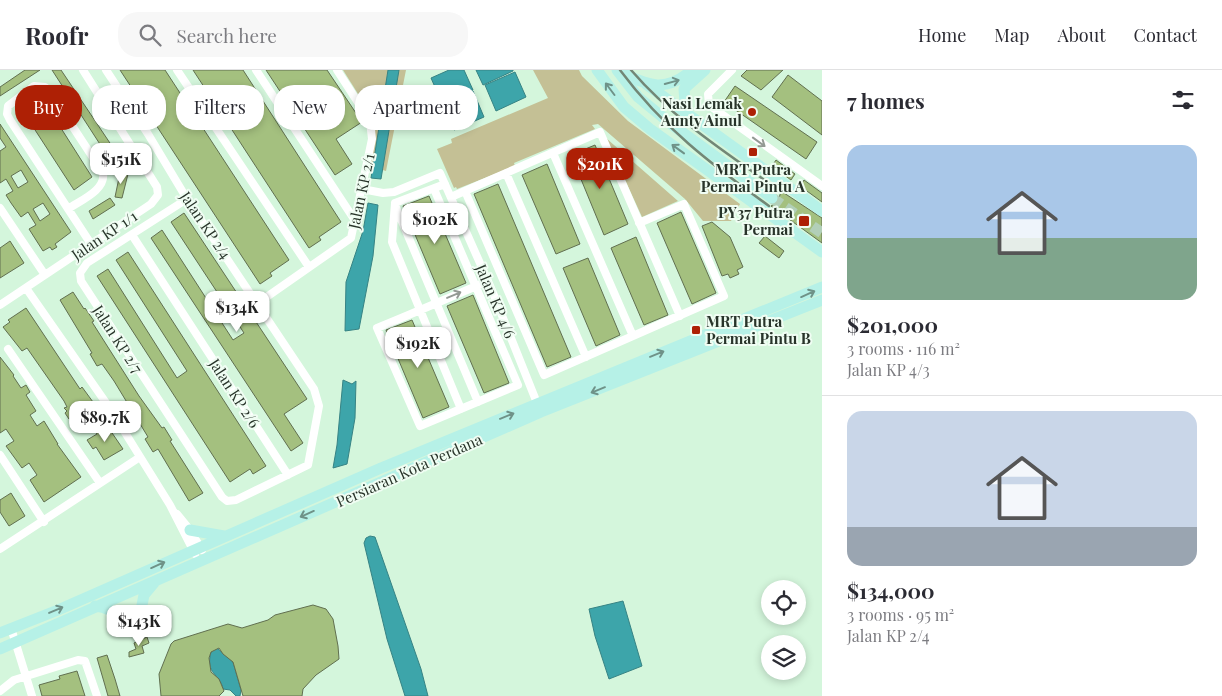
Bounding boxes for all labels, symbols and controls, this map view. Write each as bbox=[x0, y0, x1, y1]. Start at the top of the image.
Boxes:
search box bbox=[118, 12, 468, 57]
text: Roofr bbox=[25, 19, 88, 51]
icon: search bbox=[136, 21, 164, 49]
text: Search here bbox=[176, 22, 277, 48]
text: Home bbox=[918, 23, 966, 47]
text: Map bbox=[994, 23, 1029, 47]
text: About bbox=[1057, 23, 1106, 47]
text: Contact bbox=[1134, 23, 1197, 47]
one-way arrow bbox=[664, 77, 680, 86]
one-way arrow bbox=[605, 83, 616, 96]
chip: Buy bbox=[15, 85, 82, 130]
chip: Rent bbox=[92, 85, 166, 130]
chip: Filters bbox=[176, 85, 264, 130]
chip: New bbox=[274, 85, 345, 130]
chip: Apartment bbox=[355, 85, 478, 130]
text: 7 homes bbox=[847, 86, 925, 114]
icon: filters bbox=[1169, 86, 1197, 114]
place label: Nasi Lemak Aunty Ainul bbox=[660, 93, 742, 130]
marker: Nasi Lemak Aunty Ainul bbox=[746, 106, 758, 118]
one-way arrow bbox=[752, 137, 766, 147]
pin: $151K bbox=[86, 142, 156, 185]
one-way arrow bbox=[671, 144, 685, 154]
marker: MRT Putra Permai Pintu A bbox=[747, 146, 759, 158]
text: $151K bbox=[101, 148, 141, 169]
pin: $201K bbox=[565, 148, 635, 190]
street label: Jalan KP 2/1 bbox=[343, 151, 379, 232]
text: $201K bbox=[577, 153, 623, 174]
place label: MRT Putra Permai Pintu A bbox=[701, 159, 806, 196]
icon: home bbox=[977, 178, 1067, 268]
street label: Jalan KP 2/4 bbox=[175, 186, 236, 263]
pin: $102K bbox=[400, 202, 470, 245]
place label: PY37 Putra Permai bbox=[718, 202, 793, 239]
street label: Jalan KP 1/1 bbox=[66, 205, 141, 265]
text: $102K bbox=[412, 208, 458, 229]
marker: PY37 Putra Permai bbox=[797, 214, 811, 228]
street label: Jalan KP 4/6 bbox=[471, 260, 521, 341]
one-way arrow bbox=[800, 289, 815, 299]
pin: $134K bbox=[202, 290, 272, 333]
one-way arrow bbox=[446, 290, 461, 300]
text: $134K bbox=[216, 296, 258, 317]
street label: Jalan KP 2/7 bbox=[88, 300, 147, 377]
text: $201,000 bbox=[847, 310, 938, 338]
place label: MRT Putra Permai Pintu B bbox=[706, 311, 811, 348]
marker: MRT Putra Permai Pintu B bbox=[690, 324, 702, 336]
pin: $192K bbox=[383, 326, 453, 369]
text: $192K bbox=[396, 332, 440, 353]
text: 3 rooms · 116 m² bbox=[847, 338, 960, 359]
one-way arrow bbox=[649, 349, 664, 359]
street label: Jalan KP 2/6 bbox=[205, 354, 265, 432]
text: Jalan KP 4/3 bbox=[847, 359, 930, 380]
one-way arrow bbox=[591, 385, 606, 395]
pin: $89.7K bbox=[64, 400, 146, 443]
text: $89.7K bbox=[80, 406, 130, 427]
one-way arrow bbox=[499, 410, 514, 419]
street label: Persiaran Kota Perdana bbox=[333, 429, 486, 511]
icon: home bbox=[977, 443, 1067, 533]
one-way arrow bbox=[300, 509, 315, 519]
one-way arrow bbox=[150, 560, 165, 570]
text: $134,000 bbox=[847, 576, 935, 604]
map controls bbox=[761, 580, 806, 680]
button: locate bbox=[761, 580, 806, 625]
pin: $143K bbox=[104, 604, 174, 647]
text: 3 rooms · 95 m² bbox=[847, 604, 954, 625]
one-way arrow bbox=[48, 605, 63, 615]
text: $143K bbox=[118, 610, 160, 631]
text: Jalan KP 2/4 bbox=[847, 625, 930, 646]
button: layers bbox=[761, 635, 806, 680]

